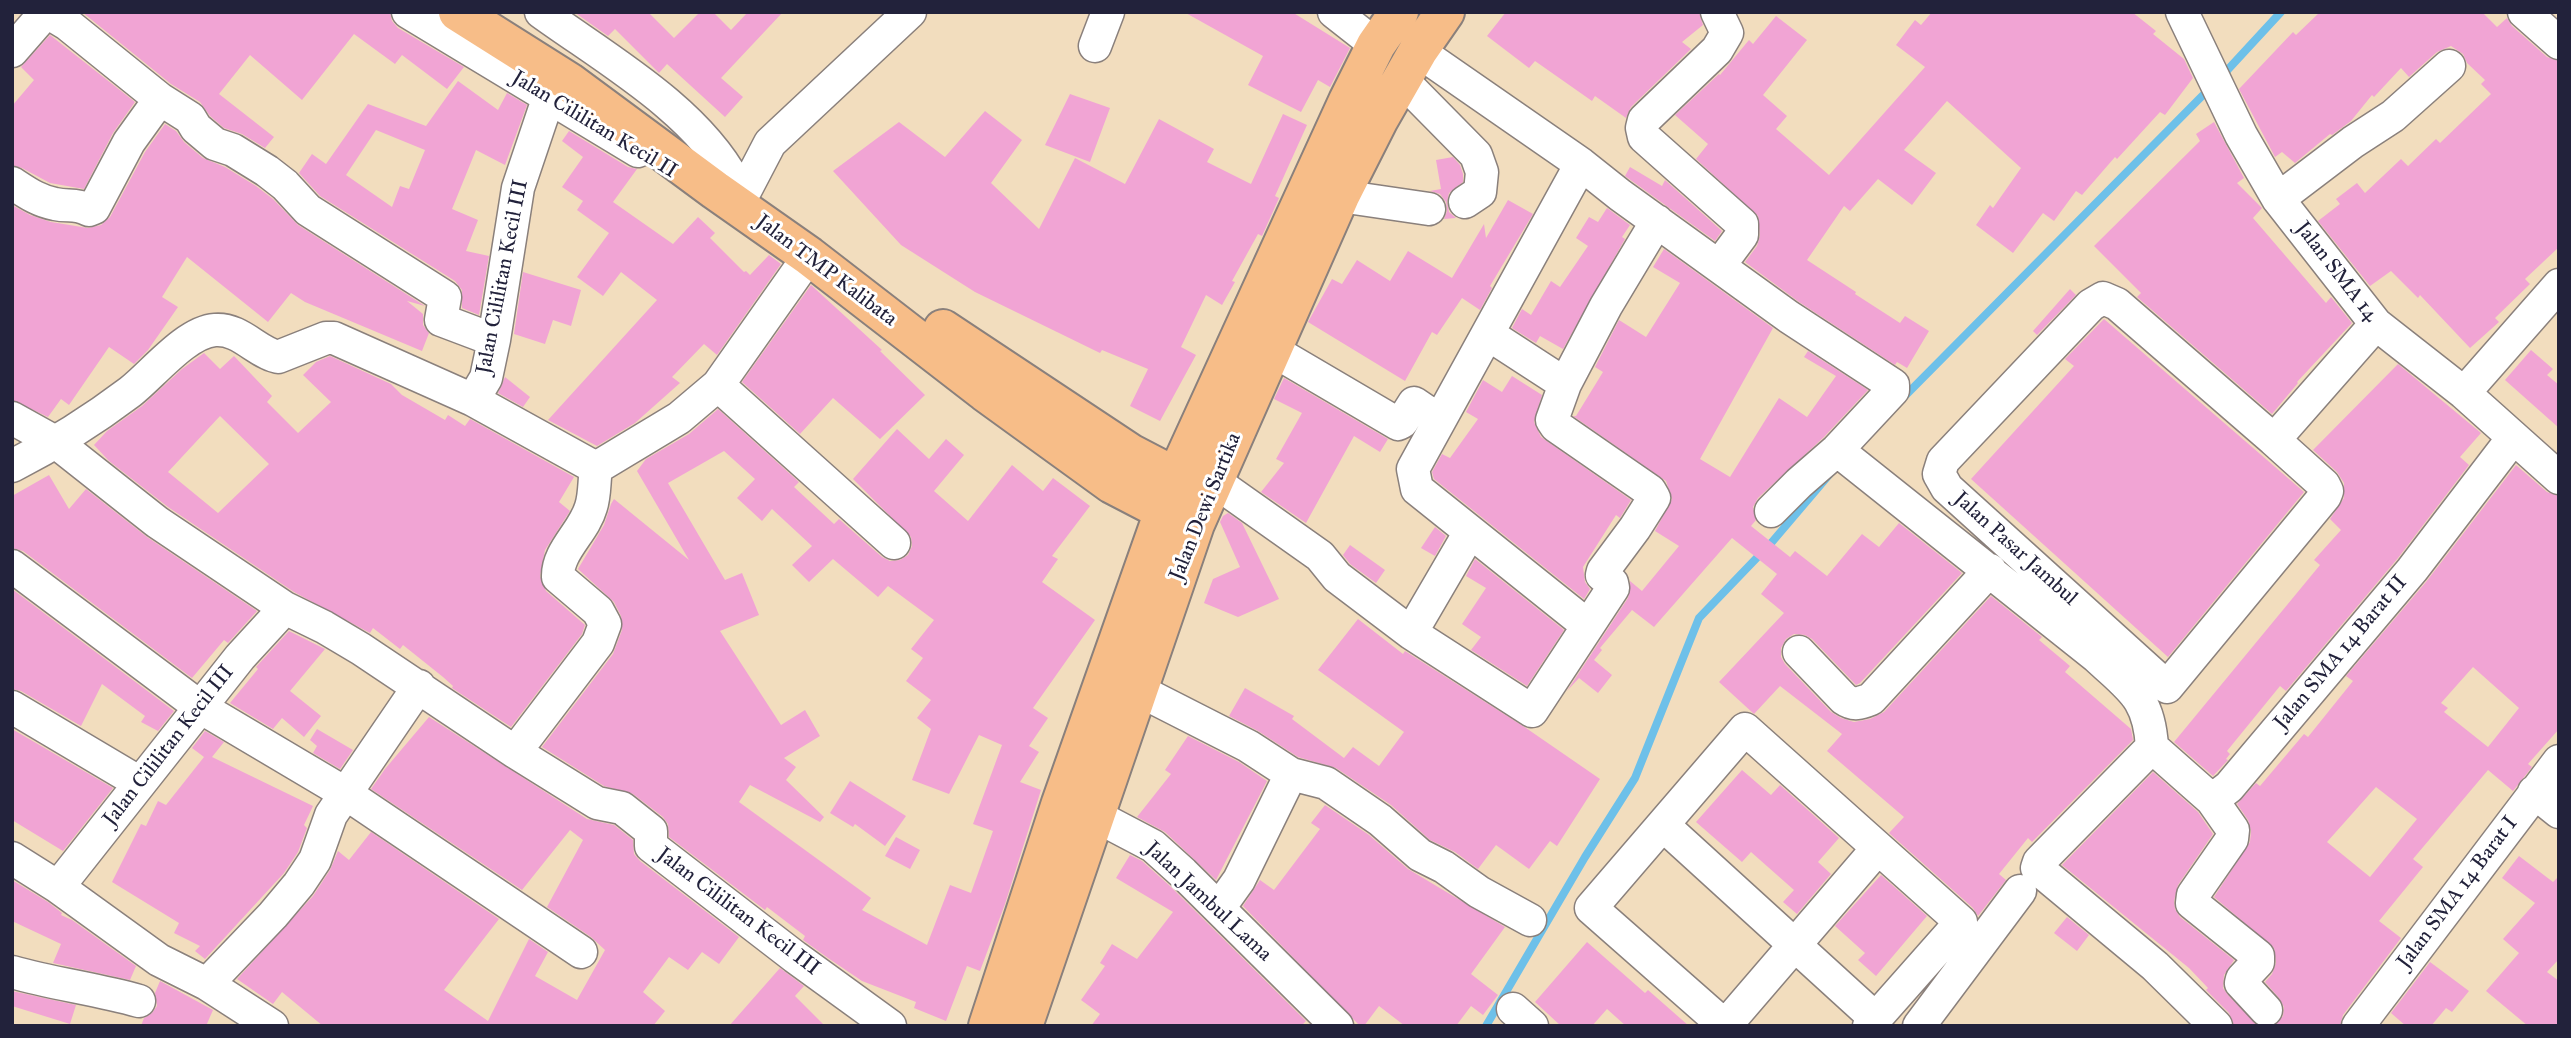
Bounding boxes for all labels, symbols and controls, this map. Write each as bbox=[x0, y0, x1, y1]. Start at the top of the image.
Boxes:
street label: Jalan Cililitan Kecil II bbox=[507, 66, 681, 184]
street label: Jalan Cililitan Kecil III bbox=[472, 178, 534, 376]
street label: Jalan TMP Kalibata bbox=[750, 210, 902, 332]
street label: Jalan SMA 14 bbox=[2289, 217, 2383, 327]
street label: Jalan Dewi Sartika bbox=[1165, 429, 1247, 585]
street label: Jalan Pasar Jambul bbox=[1948, 487, 2082, 611]
street label: Jalan SMA 14 Barat II bbox=[2269, 571, 2413, 735]
street label: Jalan Cililitan Kecil III bbox=[98, 660, 240, 832]
street label: Jalan SMA 14 Barat I bbox=[2392, 812, 2524, 974]
street label: Jalan Jambul Lama bbox=[1139, 837, 1277, 967]
street label: Jalan Cililitan Kecil III bbox=[651, 842, 825, 982]

